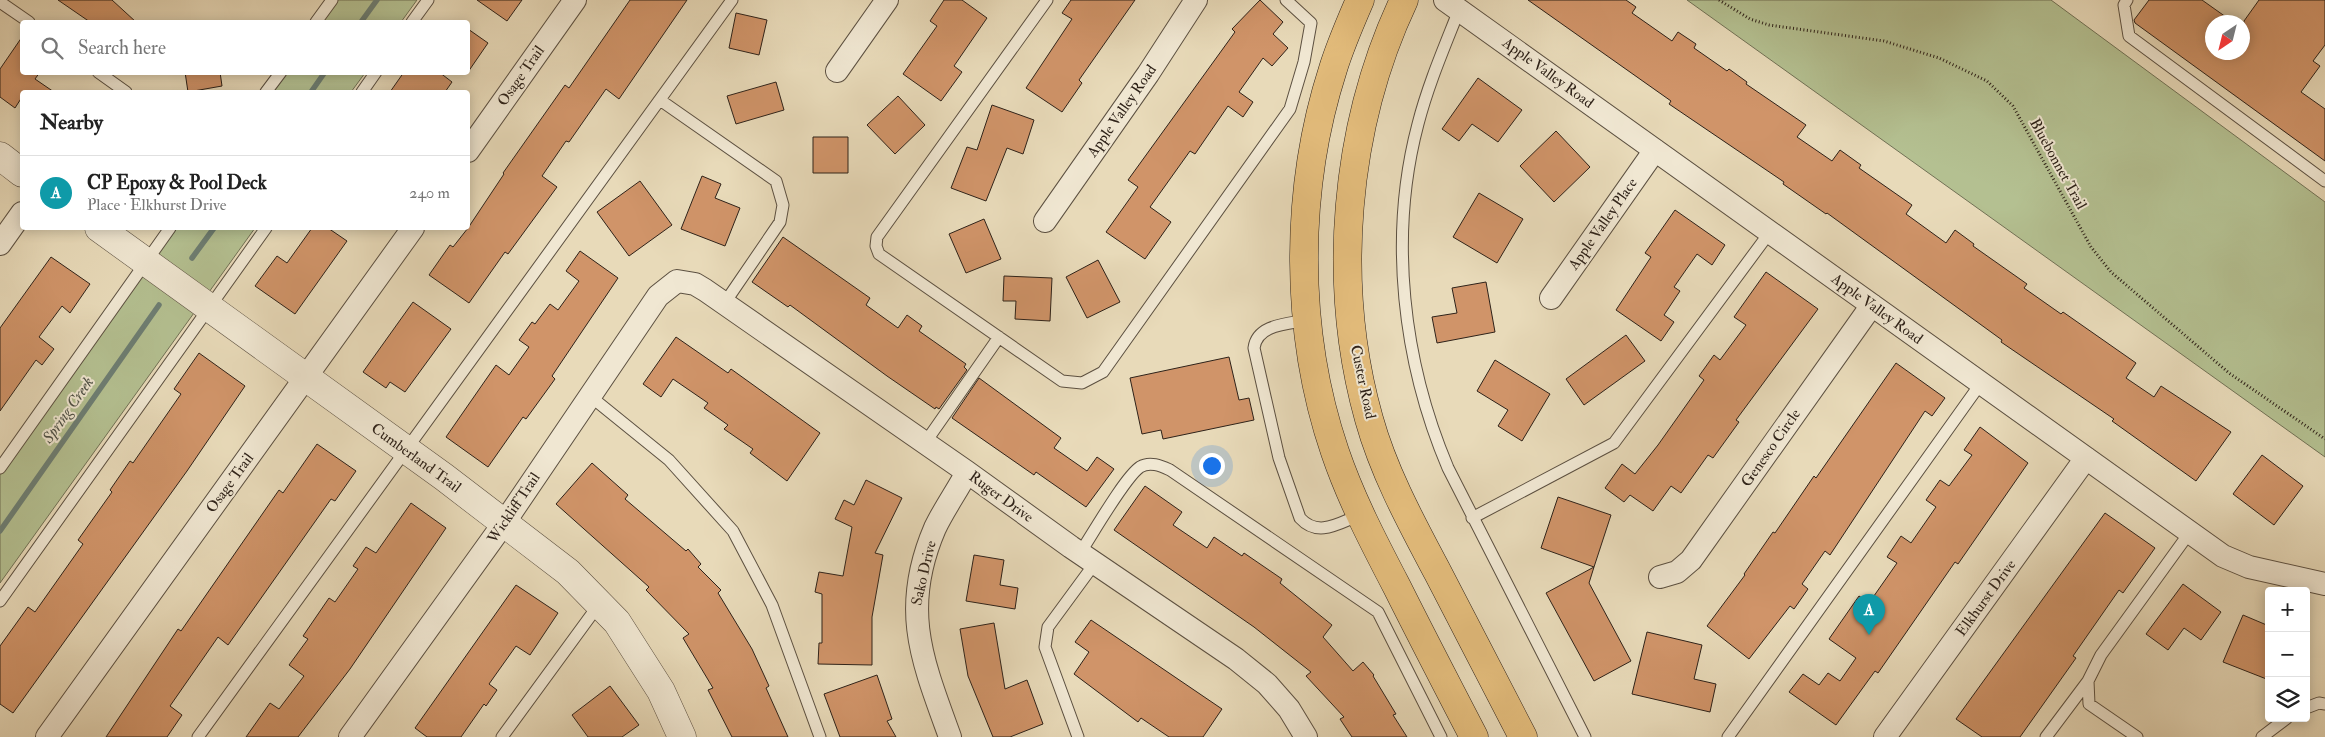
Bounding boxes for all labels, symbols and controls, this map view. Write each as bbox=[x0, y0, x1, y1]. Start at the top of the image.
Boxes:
north arrow bbox=[2205, 15, 2250, 60]
search box bbox=[20, 20, 470, 75]
street label: Apple Valley Road bbox=[1497, 33, 1598, 114]
icon: search bbox=[38, 34, 66, 62]
text: Search here bbox=[78, 36, 166, 60]
street label: Osage Trail bbox=[493, 42, 549, 110]
street label: Apple Valley Road bbox=[1083, 61, 1162, 162]
text: Nearby bbox=[40, 109, 103, 136]
street label: Bluebonnet Trail bbox=[2025, 115, 2091, 213]
text: CP Epoxy & Pool Deck bbox=[87, 171, 267, 195]
street label: Apple Valley Place bbox=[1564, 174, 1643, 275]
text: A bbox=[51, 183, 61, 203]
text: 240 m bbox=[409, 183, 450, 203]
text: Place · Elkhurst Drive bbox=[87, 195, 226, 215]
street label: Apple Valley Road bbox=[1826, 269, 1927, 350]
street label: Custer Road bbox=[1346, 343, 1380, 421]
water label: Spring Creek bbox=[37, 373, 98, 448]
street label: Genesco Circle bbox=[1737, 405, 1805, 491]
street label: Cumberland Trail bbox=[367, 419, 465, 497]
street label: Osage Trail bbox=[202, 449, 258, 517]
your location bbox=[1199, 453, 1225, 479]
street label: Ruger Drive bbox=[965, 467, 1037, 527]
street label: Wickliff Trail bbox=[483, 469, 545, 548]
street label: Sako Drive bbox=[907, 539, 941, 607]
street label: Elkhurst Drive bbox=[1952, 556, 2020, 640]
map controls bbox=[2265, 587, 2310, 722]
button: + bbox=[2265, 587, 2310, 632]
pin: A bbox=[1853, 594, 1885, 635]
button: − bbox=[2265, 632, 2310, 677]
button: layers bbox=[2265, 677, 2310, 722]

